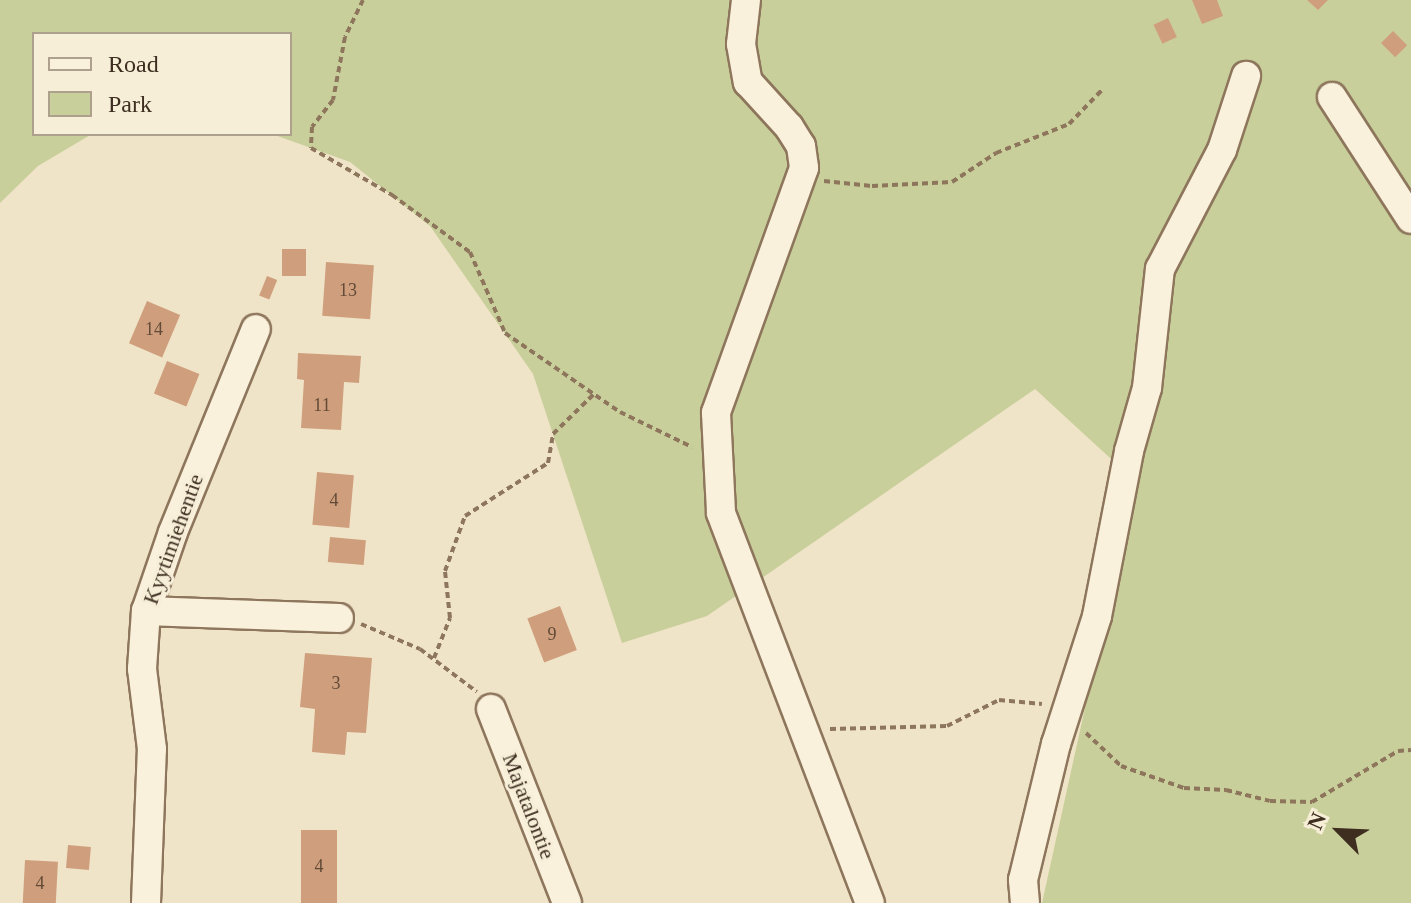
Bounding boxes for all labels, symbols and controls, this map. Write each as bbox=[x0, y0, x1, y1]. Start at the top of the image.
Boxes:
legend bbox=[32, 32, 292, 136]
text: Road bbox=[108, 51, 159, 77]
text: Park bbox=[108, 91, 152, 117]
house number: 13 bbox=[339, 279, 357, 301]
house number: 14 bbox=[145, 318, 163, 340]
house number: 11 bbox=[313, 394, 331, 416]
street label: Kyytimiehentie bbox=[137, 470, 209, 608]
house number: 4 bbox=[330, 489, 338, 511]
house number: 9 bbox=[548, 623, 556, 645]
house number: 3 bbox=[332, 672, 340, 694]
street label: Majatalontie bbox=[497, 749, 561, 863]
north arrow bbox=[1299, 791, 1379, 871]
text: N bbox=[1302, 809, 1331, 833]
house number: 4 bbox=[314, 855, 324, 877]
house number: 4 bbox=[36, 872, 44, 894]

